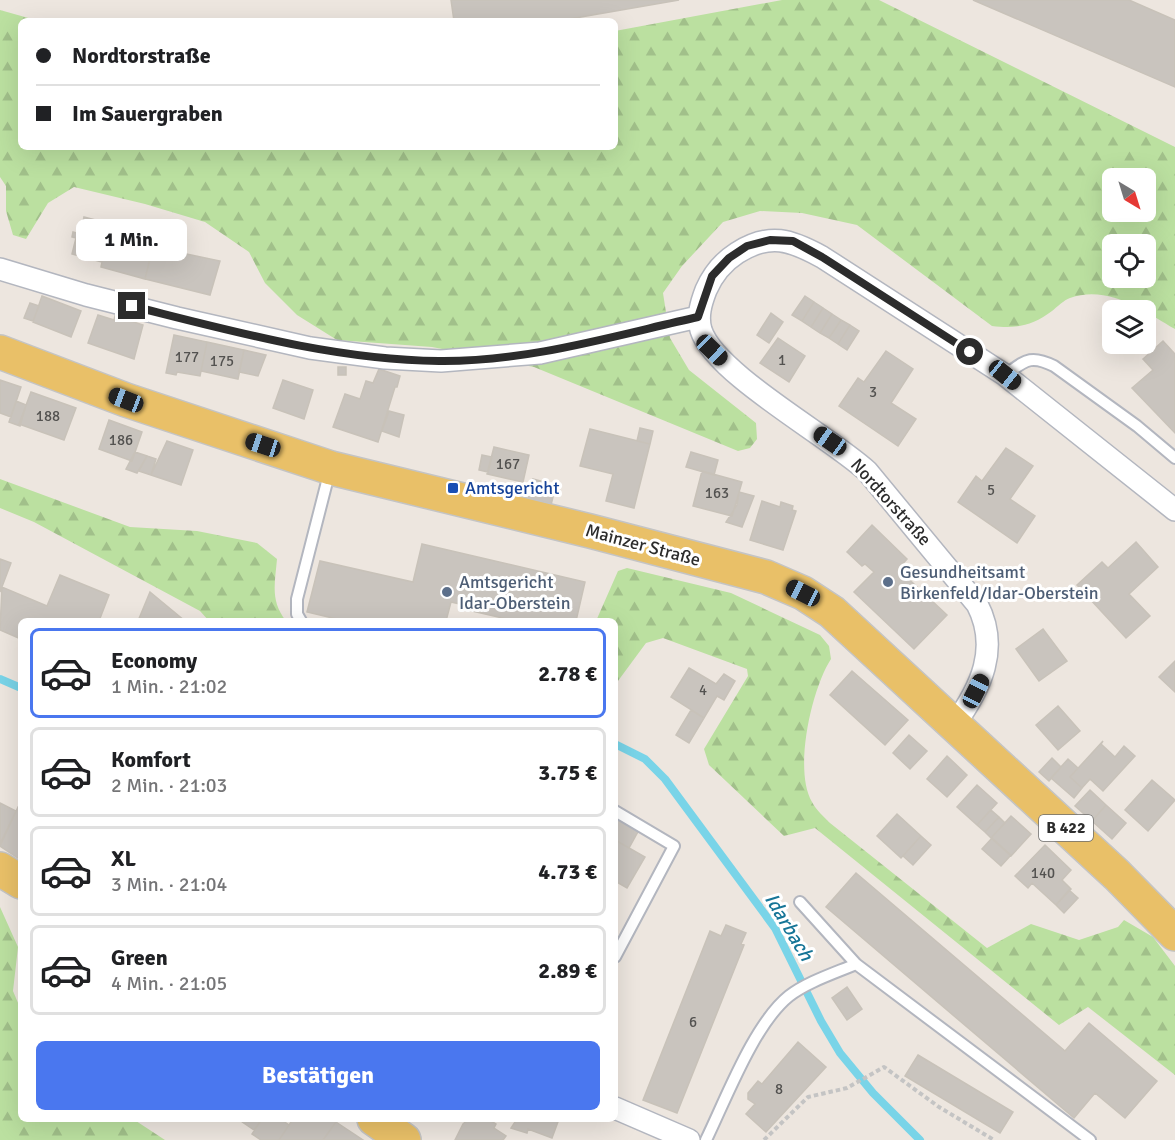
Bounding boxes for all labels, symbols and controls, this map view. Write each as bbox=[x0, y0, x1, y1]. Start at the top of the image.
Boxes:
text: Nordtorstraße bbox=[72, 42, 211, 69]
text: Im Sauergraben bbox=[72, 100, 223, 127]
north arrow bbox=[1102, 168, 1156, 222]
map controls bbox=[1102, 168, 1156, 354]
callout: 1 Min. bbox=[76, 219, 188, 261]
text: 1 Min. bbox=[104, 227, 159, 252]
button: locate bbox=[1102, 234, 1156, 288]
route end bbox=[118, 292, 145, 319]
button: layers bbox=[1102, 300, 1156, 354]
car bbox=[693, 331, 731, 369]
route start bbox=[956, 338, 983, 365]
house number: 177 bbox=[175, 348, 199, 366]
house number: 1 bbox=[778, 351, 786, 369]
house number: 175 bbox=[210, 352, 234, 370]
car bbox=[985, 357, 1025, 393]
house number: 3 bbox=[869, 383, 877, 401]
car bbox=[106, 385, 146, 415]
house number: 188 bbox=[36, 407, 60, 425]
car bbox=[810, 423, 850, 459]
house number: 186 bbox=[109, 431, 133, 449]
car bbox=[243, 431, 283, 459]
street label: Nordtorstraße bbox=[846, 454, 936, 550]
house number: 167 bbox=[496, 455, 520, 473]
place label: Amtsgericht bbox=[465, 477, 559, 499]
marker: Amtsgericht bbox=[446, 481, 460, 495]
house number: 5 bbox=[987, 481, 995, 499]
house number: 163 bbox=[705, 484, 729, 502]
street label: Mainzer Straße bbox=[583, 519, 703, 571]
place label: Gesundheitsamt Birkenfeld/Idar-Oberstein bbox=[900, 561, 1099, 604]
place label: Amtsgericht Idar-Oberstein bbox=[459, 571, 571, 614]
marker: Gesundheitsamt Birkenfeld/Idar-Oberstein bbox=[881, 575, 895, 589]
car bbox=[783, 577, 823, 609]
marker: Amtsgericht Idar-Oberstein bbox=[440, 585, 454, 599]
icon: car bbox=[39, 646, 93, 700]
text: Economy bbox=[111, 647, 197, 674]
text: 2.78 € bbox=[538, 660, 597, 687]
car bbox=[960, 671, 992, 711]
text: 1 Min. · 21:02 bbox=[111, 674, 227, 699]
house number: 4 bbox=[699, 681, 707, 699]
icon: car bbox=[39, 745, 93, 799]
text: Komfort bbox=[111, 746, 191, 773]
text: 3.75 € bbox=[538, 759, 597, 786]
text: 2 Min. · 21:03 bbox=[111, 773, 227, 798]
road number: B 422 bbox=[1039, 815, 1093, 841]
icon: car bbox=[39, 844, 93, 898]
text: XL bbox=[111, 845, 136, 872]
text: 4.73 € bbox=[538, 858, 597, 885]
house number: 140 bbox=[1031, 864, 1055, 882]
text: 3 Min. · 21:04 bbox=[111, 872, 227, 897]
water label: Idarbach bbox=[759, 888, 820, 966]
icon: car bbox=[39, 943, 93, 997]
text: Green bbox=[111, 944, 168, 971]
text: 2.89 € bbox=[538, 957, 597, 984]
text: 4 Min. · 21:05 bbox=[111, 971, 227, 996]
house number: 6 bbox=[689, 1013, 697, 1031]
button: Bestätigen bbox=[36, 1041, 600, 1110]
house number: 8 bbox=[775, 1080, 783, 1098]

